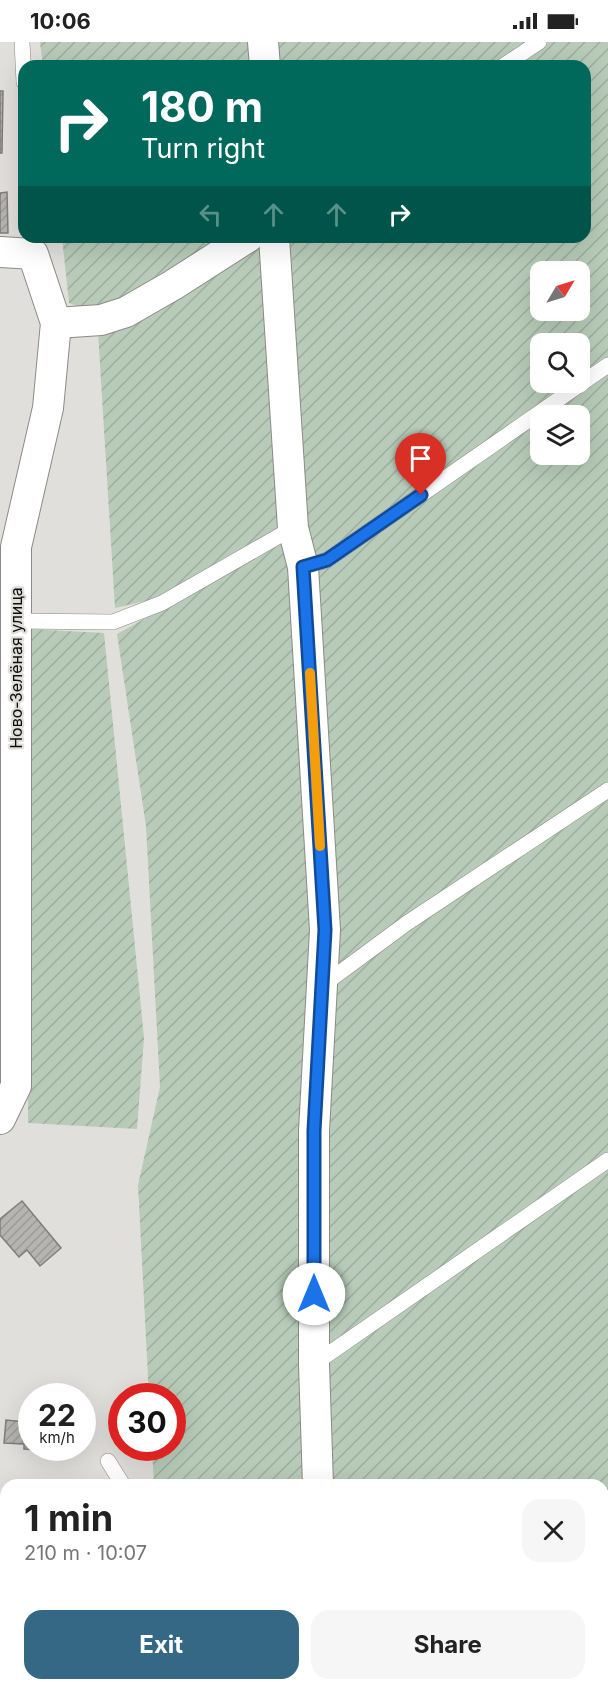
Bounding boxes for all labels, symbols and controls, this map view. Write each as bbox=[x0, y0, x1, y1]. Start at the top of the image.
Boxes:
text: 10:06 bbox=[30, 8, 91, 34]
text: 180 m bbox=[141, 81, 263, 132]
icon: right bbox=[42, 84, 120, 162]
text: Turn right bbox=[141, 132, 265, 165]
icon: left bbox=[194, 198, 227, 231]
icon: ahead bbox=[257, 198, 290, 231]
icon: ahead bbox=[320, 198, 353, 231]
icon: right bbox=[383, 198, 416, 231]
north arrow bbox=[530, 261, 590, 321]
map controls bbox=[530, 261, 590, 465]
button: search bbox=[530, 333, 590, 393]
button: layers bbox=[530, 405, 590, 465]
pin bbox=[395, 433, 446, 495]
icon: arrive bbox=[404, 442, 437, 475]
street label: Ново-Зелёная улица bbox=[6, 587, 26, 749]
position arrow bbox=[282, 1262, 346, 1326]
speed limit sign: 30 bbox=[108, 1383, 186, 1461]
text: 22 bbox=[38, 1397, 76, 1433]
text: km/h bbox=[39, 1428, 75, 1447]
text: 1 min bbox=[24, 1496, 113, 1540]
button: close bbox=[522, 1499, 585, 1562]
text: 210 m · 10:07 bbox=[24, 1541, 147, 1565]
button: Exit bbox=[24, 1610, 299, 1679]
button: Share bbox=[311, 1610, 585, 1679]

